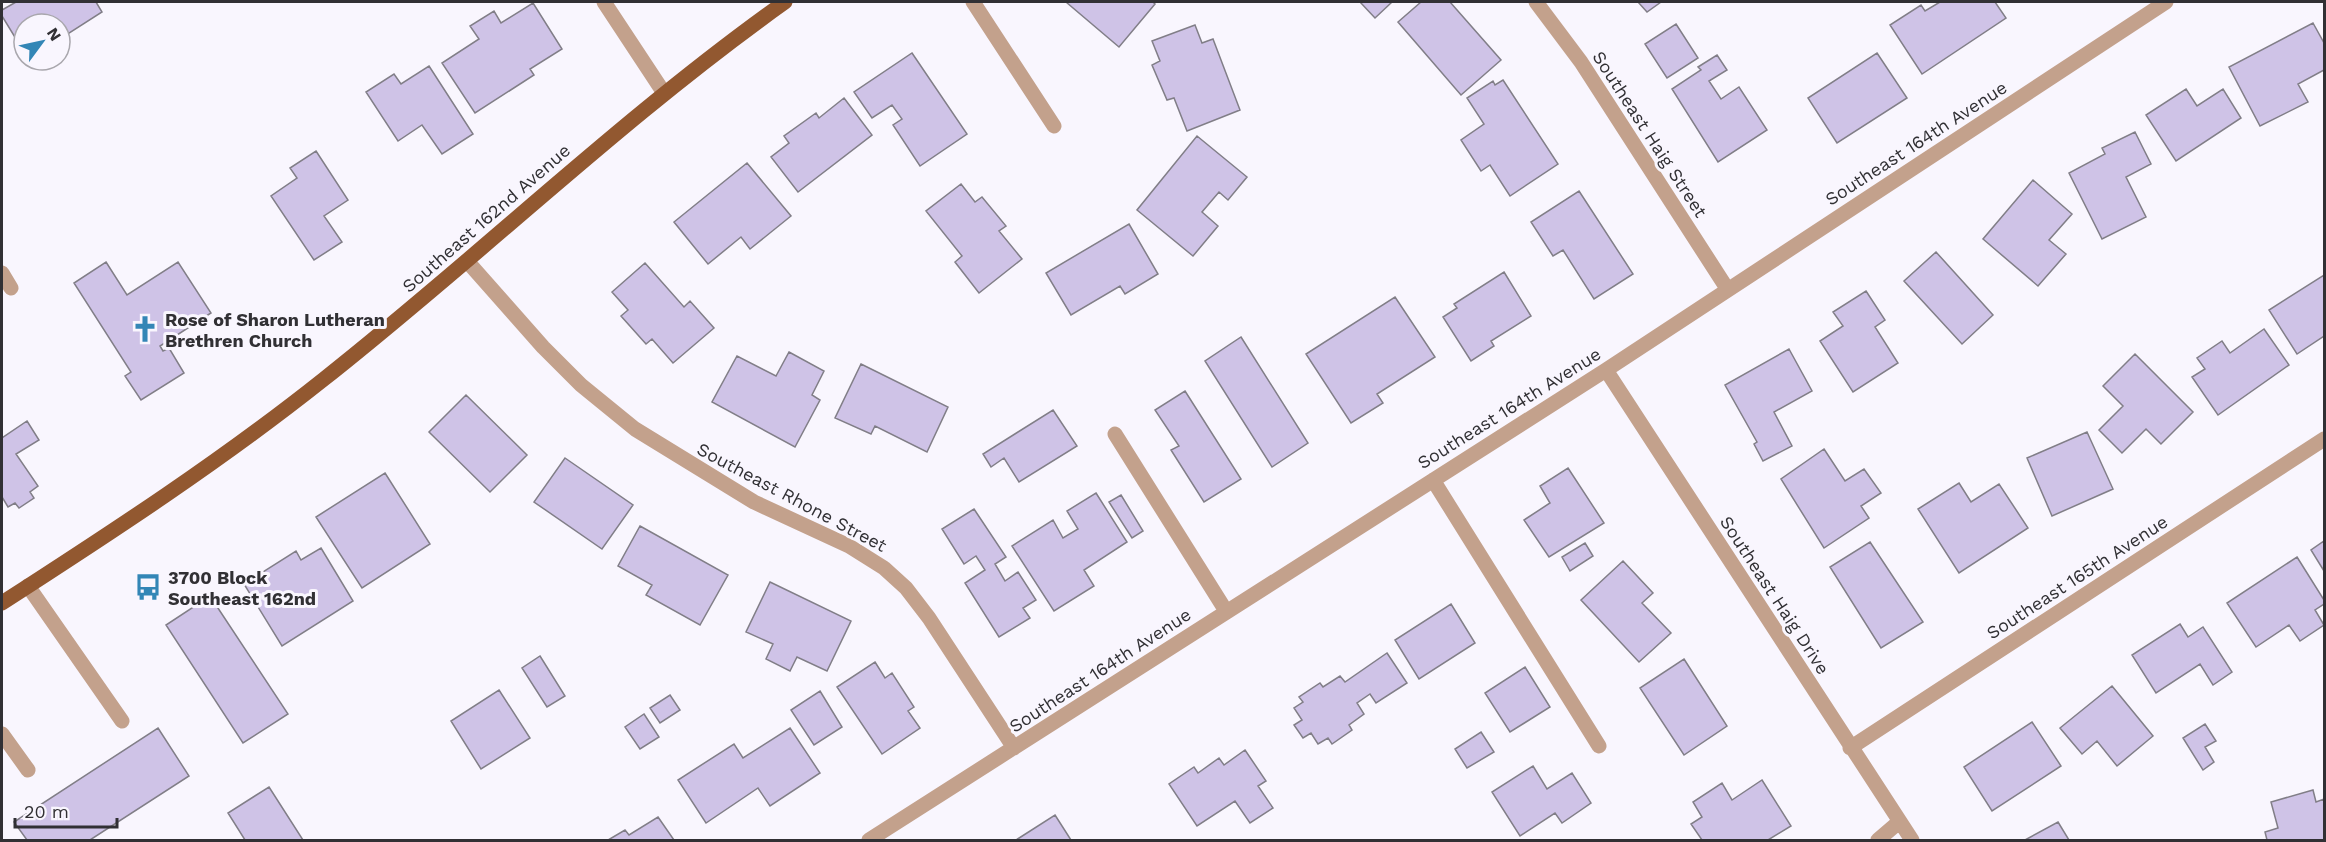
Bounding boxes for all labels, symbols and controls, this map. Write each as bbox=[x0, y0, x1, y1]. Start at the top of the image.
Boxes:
north arrow bbox=[12, 12, 72, 72]
text: N bbox=[43, 24, 65, 44]
street label: Southeast Haig Street bbox=[1588, 47, 1712, 221]
street label: Southeast 164th Avenue bbox=[1821, 76, 2011, 210]
street label: Southeast 162nd Avenue bbox=[398, 139, 574, 297]
place label: Rose of Sharon Lutheran Brethren Church bbox=[165, 309, 385, 351]
church icon: Rose of Sharon Lutheran Brethren Church bbox=[130, 314, 160, 344]
street label: Southeast 164th Avenue bbox=[1413, 343, 1605, 473]
street label: Southeast Rhone Street bbox=[694, 438, 891, 556]
street label: Southeast 165th Avenue bbox=[1983, 511, 2171, 643]
street label: Southeast Haig Drive bbox=[1716, 512, 1834, 678]
place label: 3700 Block Southeast 162nd bbox=[168, 567, 316, 609]
bus stop icon: 3700 Block Southeast 162nd bbox=[133, 572, 163, 602]
street label: Southeast 164th Avenue bbox=[1005, 603, 1195, 737]
scale bar bbox=[15, 791, 117, 829]
text: 20 m bbox=[24, 801, 69, 822]

